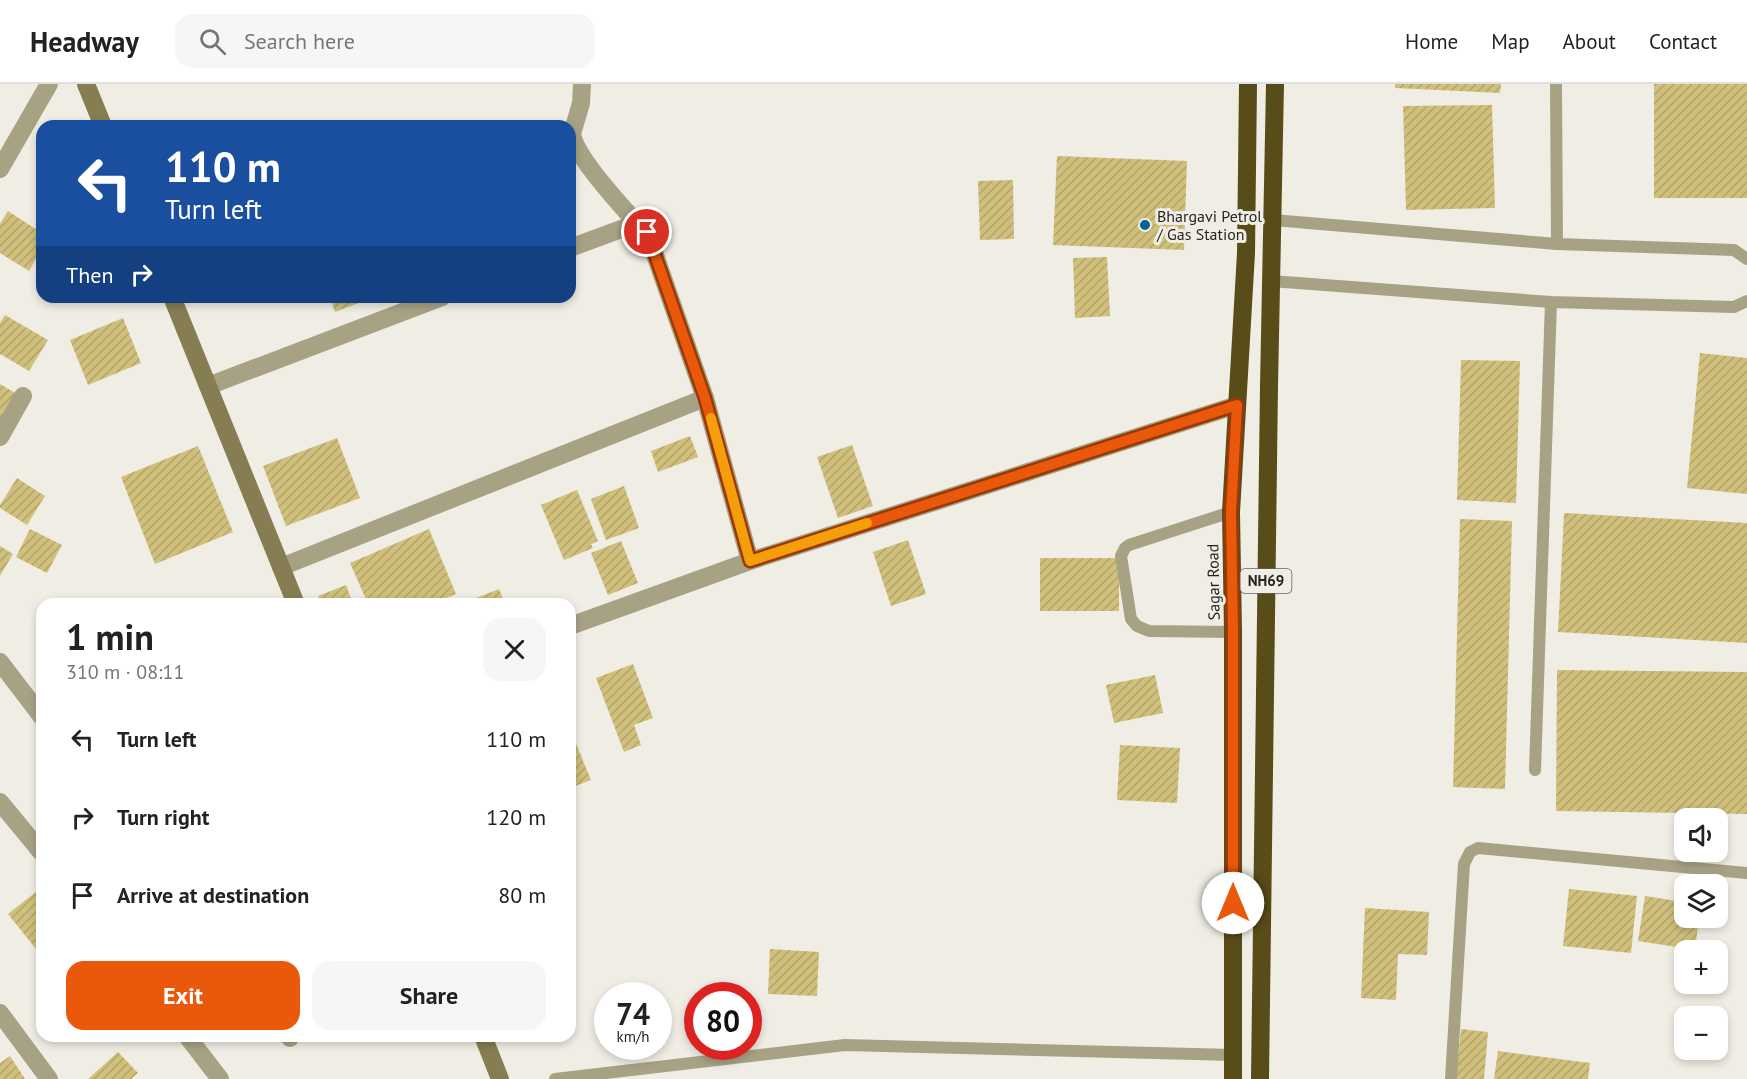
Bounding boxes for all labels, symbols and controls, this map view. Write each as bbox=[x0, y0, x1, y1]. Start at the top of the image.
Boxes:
search box bbox=[175, 14, 595, 68]
text: Headway bbox=[30, 23, 139, 60]
icon: search bbox=[196, 25, 229, 58]
text: Search here bbox=[244, 27, 355, 55]
text: Home bbox=[1405, 28, 1458, 55]
text: Map bbox=[1491, 28, 1530, 55]
text: About bbox=[1563, 28, 1616, 55]
text: Contact bbox=[1649, 28, 1717, 55]
text: 110 m bbox=[165, 139, 281, 194]
icon: left bbox=[66, 144, 144, 222]
text: Turn left bbox=[165, 192, 262, 226]
pin bbox=[621, 206, 672, 257]
place label: Bhargavi Petrol / Gas Station bbox=[1156, 206, 1262, 244]
icon: arrive bbox=[630, 215, 663, 248]
marker: Bhargavi Petrol / Gas Station bbox=[1138, 218, 1152, 232]
icon: right bbox=[125, 258, 158, 291]
text: Then bbox=[66, 261, 113, 289]
street label: Sagar Road bbox=[1202, 544, 1224, 620]
road number: NH69 bbox=[1240, 569, 1292, 593]
text: 1 min bbox=[66, 613, 154, 660]
button: close bbox=[483, 618, 546, 681]
text: 310 m · 08:11 bbox=[66, 659, 184, 685]
icon: left bbox=[66, 723, 99, 756]
text: Turn left bbox=[117, 725, 197, 753]
text: 110 m bbox=[486, 725, 546, 753]
icon: right bbox=[66, 801, 99, 834]
text: Turn right bbox=[117, 803, 209, 831]
text: 120 m bbox=[486, 803, 546, 831]
map controls bbox=[1674, 808, 1728, 1060]
button: sound bbox=[1674, 808, 1728, 862]
position arrow bbox=[1201, 871, 1265, 935]
button: layers bbox=[1674, 874, 1728, 928]
icon: arrive bbox=[66, 879, 99, 912]
text: Arrive at destination bbox=[117, 881, 309, 909]
text: 80 m bbox=[498, 881, 546, 909]
button: + bbox=[1674, 940, 1728, 994]
button: Exit bbox=[66, 961, 300, 1030]
button: Share bbox=[312, 961, 546, 1030]
speed limit sign: 80 bbox=[684, 982, 762, 1060]
text: 74 bbox=[616, 994, 650, 1033]
button: − bbox=[1674, 1006, 1728, 1060]
text: km/h bbox=[617, 1027, 649, 1046]

